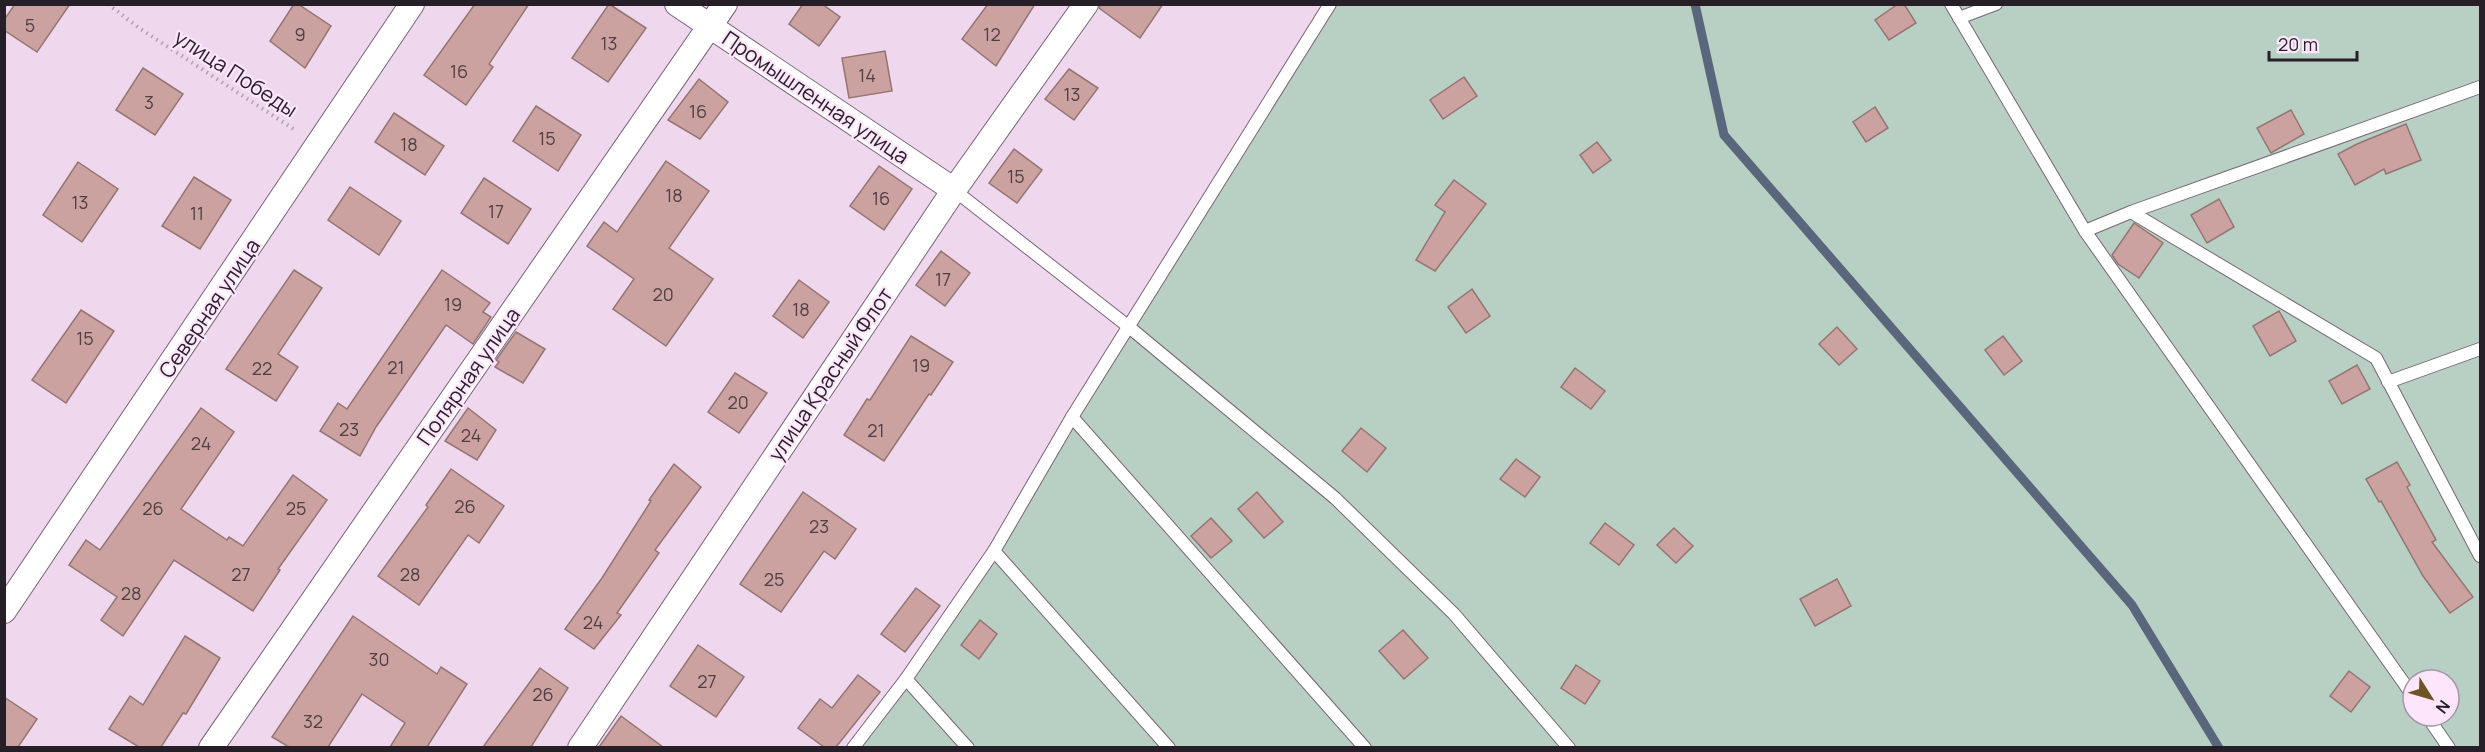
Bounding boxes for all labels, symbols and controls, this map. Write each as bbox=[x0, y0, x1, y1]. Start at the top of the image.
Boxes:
house number: 5 bbox=[25, 13, 35, 37]
house number: 9 bbox=[294, 22, 306, 46]
house number: 12 bbox=[983, 22, 1001, 46]
street label: улица Победы bbox=[169, 23, 303, 123]
street label: Промышленная улица bbox=[717, 24, 915, 170]
scale bar bbox=[2269, 24, 2358, 62]
house number: 13 bbox=[601, 31, 617, 55]
text: 20 m bbox=[2278, 32, 2318, 56]
house number: 16 bbox=[450, 59, 468, 83]
house number: 14 bbox=[858, 63, 876, 87]
house number: 13 bbox=[1064, 82, 1080, 106]
house number: 3 bbox=[144, 90, 154, 114]
house number: 16 bbox=[689, 99, 707, 123]
house number: 15 bbox=[538, 126, 556, 150]
house number: 18 bbox=[400, 132, 418, 156]
house number: 15 bbox=[1007, 164, 1025, 188]
house number: 18 bbox=[665, 183, 683, 207]
house number: 16 bbox=[872, 186, 890, 210]
house number: 13 bbox=[72, 190, 88, 214]
house number: 17 bbox=[488, 199, 504, 223]
house number: 11 bbox=[190, 201, 204, 225]
street label: Северная улица bbox=[152, 233, 266, 383]
house number: 17 bbox=[935, 267, 951, 291]
street label: улица Красный Флот bbox=[761, 281, 899, 466]
house number: 20 bbox=[652, 282, 674, 306]
house number: 19 bbox=[444, 292, 462, 316]
house number: 18 bbox=[792, 297, 810, 321]
street label: Полярная улица bbox=[410, 302, 526, 450]
house number: 15 bbox=[76, 326, 94, 350]
house number: 19 bbox=[912, 353, 930, 377]
house number: 21 bbox=[387, 355, 405, 379]
house number: 22 bbox=[252, 356, 272, 380]
house number: 20 bbox=[727, 390, 749, 414]
house number: 23 bbox=[339, 417, 359, 441]
house number: 21 bbox=[867, 418, 885, 442]
house number: 24 bbox=[461, 423, 481, 447]
house number: 24 bbox=[191, 431, 211, 455]
house number: 26 bbox=[454, 494, 476, 518]
house number: 26 bbox=[142, 496, 164, 520]
house number: 25 bbox=[286, 496, 306, 520]
house number: 23 bbox=[809, 514, 829, 538]
house number: 27 bbox=[231, 562, 251, 586]
house number: 28 bbox=[400, 562, 420, 586]
house number: 25 bbox=[764, 567, 784, 591]
house number: 28 bbox=[121, 581, 141, 605]
house number: 24 bbox=[583, 610, 603, 634]
house number: 30 bbox=[369, 647, 389, 671]
north arrow bbox=[2401, 668, 2461, 728]
house number: 27 bbox=[697, 669, 717, 693]
house number: 26 bbox=[532, 682, 554, 706]
text: N bbox=[2431, 696, 2455, 718]
house number: 32 bbox=[303, 709, 323, 733]

